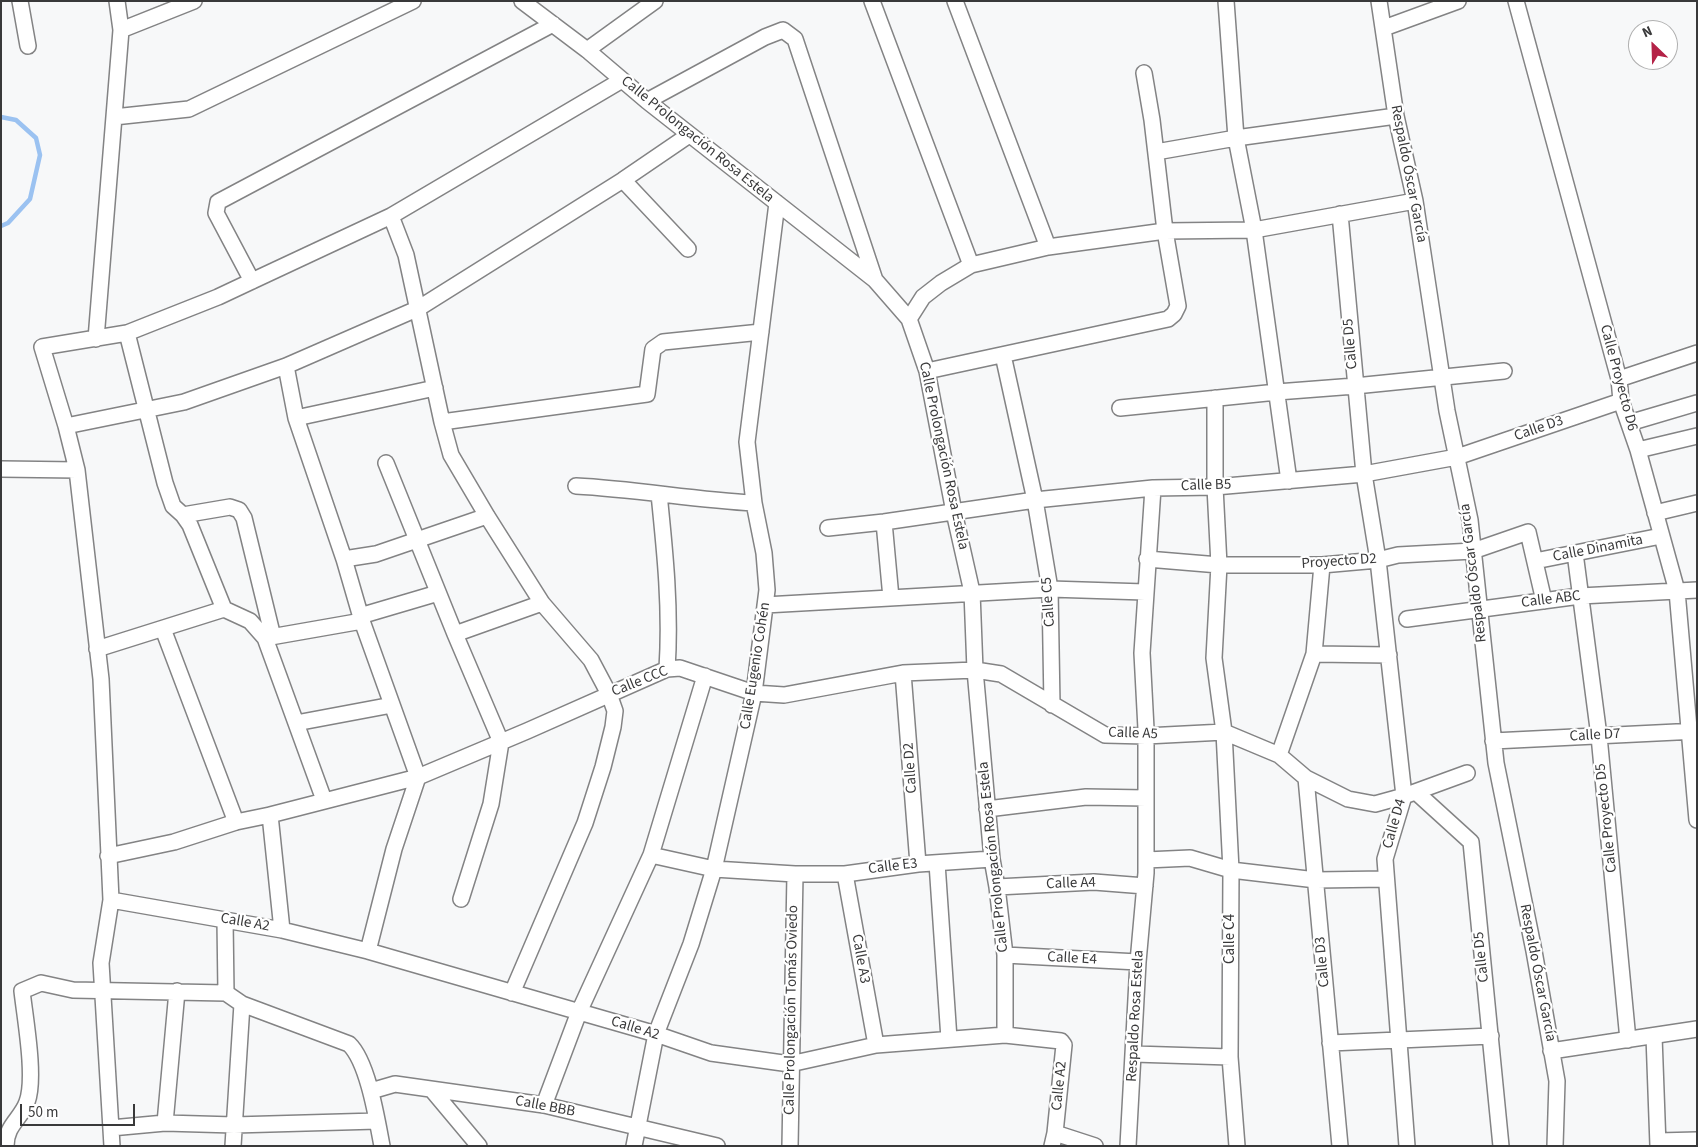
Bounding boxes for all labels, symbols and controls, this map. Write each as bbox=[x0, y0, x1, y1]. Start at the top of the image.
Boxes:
north arrow bbox=[1628, 20, 1678, 70]
text: N bbox=[1639, 21, 1656, 43]
street label: Calle Prolongación Rosa Estela bbox=[617, 73, 777, 207]
street label: Respaldo Óscar García bbox=[1386, 104, 1430, 244]
street label: Calle D5 bbox=[1340, 318, 1362, 370]
street label: Calle Proyecto D6 bbox=[1595, 323, 1641, 433]
street label: Calle Prolongación Rosa Estela bbox=[914, 360, 972, 552]
street label: Calle D3 bbox=[1512, 412, 1566, 446]
street label: Calle B5 bbox=[1180, 476, 1232, 496]
street label: Respaldo Óscar García bbox=[1457, 503, 1491, 643]
street label: Calle Dinamita bbox=[1551, 531, 1645, 567]
street label: Proyecto D2 bbox=[1301, 550, 1377, 574]
street label: Calle C5 bbox=[1038, 576, 1060, 628]
street label: Calle ABC bbox=[1520, 587, 1582, 613]
street label: Calle Eugenio Cohén bbox=[737, 601, 775, 731]
street label: Calle CCC bbox=[609, 663, 671, 701]
street label: Calle A5 bbox=[1108, 724, 1158, 744]
street label: Calle D7 bbox=[1569, 726, 1621, 746]
street label: Calle D2 bbox=[900, 742, 922, 794]
street label: Calle Prolongación Rosa Estela bbox=[975, 761, 1013, 953]
street label: Calle Proyecto D5 bbox=[1592, 763, 1622, 873]
street label: Calle D4 bbox=[1379, 797, 1411, 851]
street label: Calle E3 bbox=[867, 855, 919, 879]
street label: Calle A4 bbox=[1046, 874, 1096, 894]
street label: Respaldo Óscar García bbox=[1515, 903, 1559, 1043]
street label: Calle Prolongación Tomás Oviedo bbox=[781, 905, 803, 1115]
street label: Calle A2 bbox=[219, 910, 271, 936]
street label: Calle C4 bbox=[1222, 914, 1240, 964]
street label: Calle D5 bbox=[1470, 931, 1494, 983]
street label: Calle A3 bbox=[847, 933, 873, 985]
street label: Calle D3 bbox=[1312, 936, 1334, 988]
street label: Calle E4 bbox=[1047, 949, 1097, 969]
street label: Respaldo Rosa Estela bbox=[1124, 950, 1148, 1082]
street label: Calle A2 bbox=[609, 1013, 661, 1045]
street label: Calle A2 bbox=[1048, 1060, 1072, 1112]
street label: Calle BBB bbox=[514, 1092, 576, 1122]
scale bar bbox=[22, 1094, 138, 1126]
text: 50 m bbox=[28, 1102, 58, 1123]

